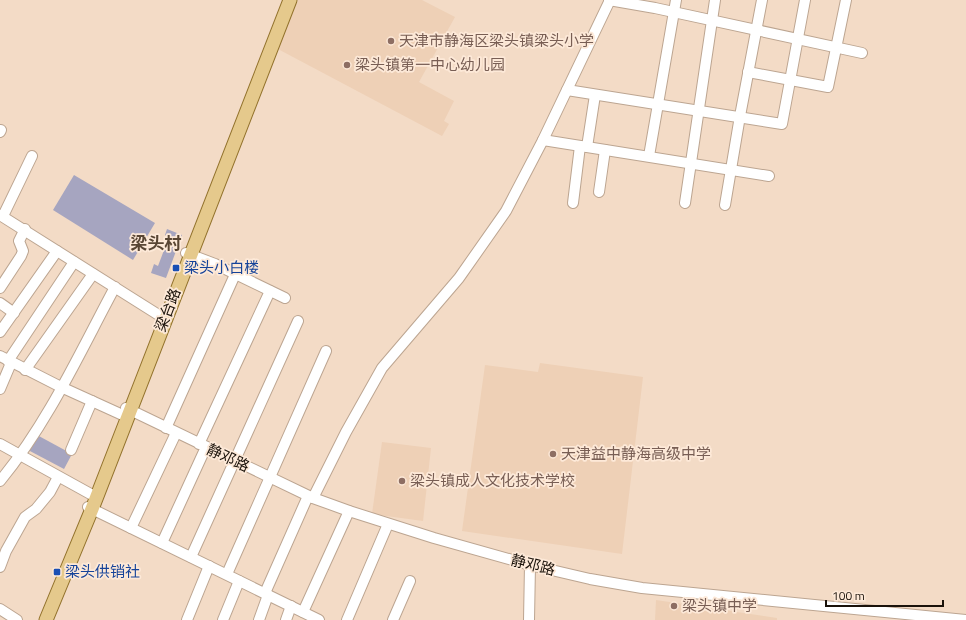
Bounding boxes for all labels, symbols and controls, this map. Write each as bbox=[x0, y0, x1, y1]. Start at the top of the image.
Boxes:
place label: 天津市静海区梁头镇梁头小学 bbox=[399, 29, 594, 52]
marker: 天津市静海区梁头镇梁头小学 bbox=[386, 36, 396, 46]
place label: 梁头镇第一中心幼儿园 bbox=[355, 53, 505, 76]
marker: 梁头镇第一中心幼儿园 bbox=[342, 60, 352, 70]
district label: 梁头村 bbox=[131, 230, 182, 256]
place label: 梁头小白楼 bbox=[184, 256, 259, 279]
marker: 梁头小白楼 bbox=[171, 263, 181, 273]
street label: 梁台路 bbox=[149, 285, 186, 335]
street label: 静邓路 bbox=[203, 438, 253, 477]
place label: 天津益中静海高级中学 bbox=[561, 442, 711, 465]
marker: 天津益中静海高级中学 bbox=[548, 449, 558, 459]
place label: 梁头镇成人文化技术学校 bbox=[410, 469, 575, 492]
marker: 梁头镇成人文化技术学校 bbox=[397, 476, 407, 486]
street label: 静邓路 bbox=[508, 548, 558, 581]
place label: 梁头供销社 bbox=[65, 560, 140, 583]
marker: 梁头供销社 bbox=[52, 567, 62, 577]
scale bar bbox=[826, 582, 943, 608]
text: 100 m bbox=[832, 586, 865, 605]
place label: 梁头镇中学 bbox=[682, 594, 757, 617]
marker: 梁头镇中学 bbox=[669, 601, 679, 611]

